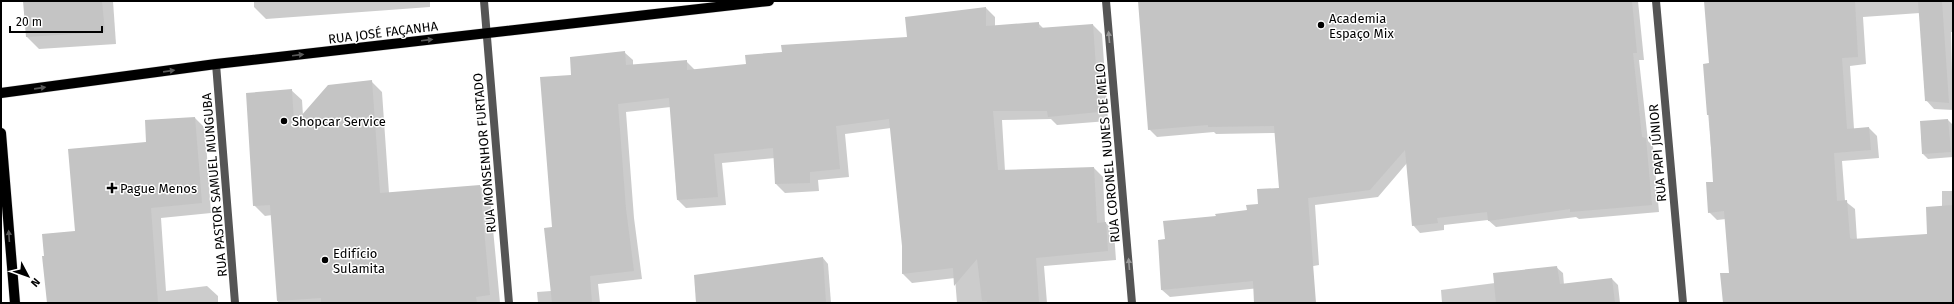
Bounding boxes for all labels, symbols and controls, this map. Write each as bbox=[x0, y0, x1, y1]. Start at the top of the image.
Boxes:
scale bar bbox=[10, 8, 102, 34]
place label: Academia Espaço Mix bbox=[1329, 11, 1394, 41]
text: 20 m bbox=[16, 15, 42, 29]
street label: RUA JOSÉ FAÇANHA bbox=[327, 18, 439, 47]
marker: Academia Espaço Mix bbox=[1316, 20, 1326, 30]
one-way arrow bbox=[1105, 31, 1112, 43]
one-way arrow bbox=[421, 36, 433, 43]
one-way arrow bbox=[291, 52, 304, 58]
street label: RUA CORONEL NUNES DE MELO bbox=[1092, 63, 1123, 243]
one-way arrow bbox=[162, 68, 175, 74]
street label: RUA MONSENHOR FURTADO bbox=[470, 72, 499, 234]
one-way arrow bbox=[34, 85, 46, 91]
street label: RUA PASTOR SAMUEL MUNGUBA bbox=[199, 92, 230, 278]
street label: RUA PAPI JÚNIOR bbox=[1646, 103, 1669, 203]
place label: Shopcar Service bbox=[292, 114, 386, 129]
marker: Shopcar Service bbox=[279, 116, 289, 126]
place label: Pague Menos bbox=[120, 181, 197, 196]
marker: Pague Menos bbox=[107, 183, 117, 193]
one-way arrow bbox=[6, 230, 13, 242]
place label: Edifício Sulamita bbox=[333, 246, 385, 276]
marker: Edifício Sulamita bbox=[320, 255, 330, 265]
north arrow bbox=[8, 256, 48, 296]
one-way arrow bbox=[1125, 258, 1132, 270]
text: N bbox=[28, 275, 42, 289]

